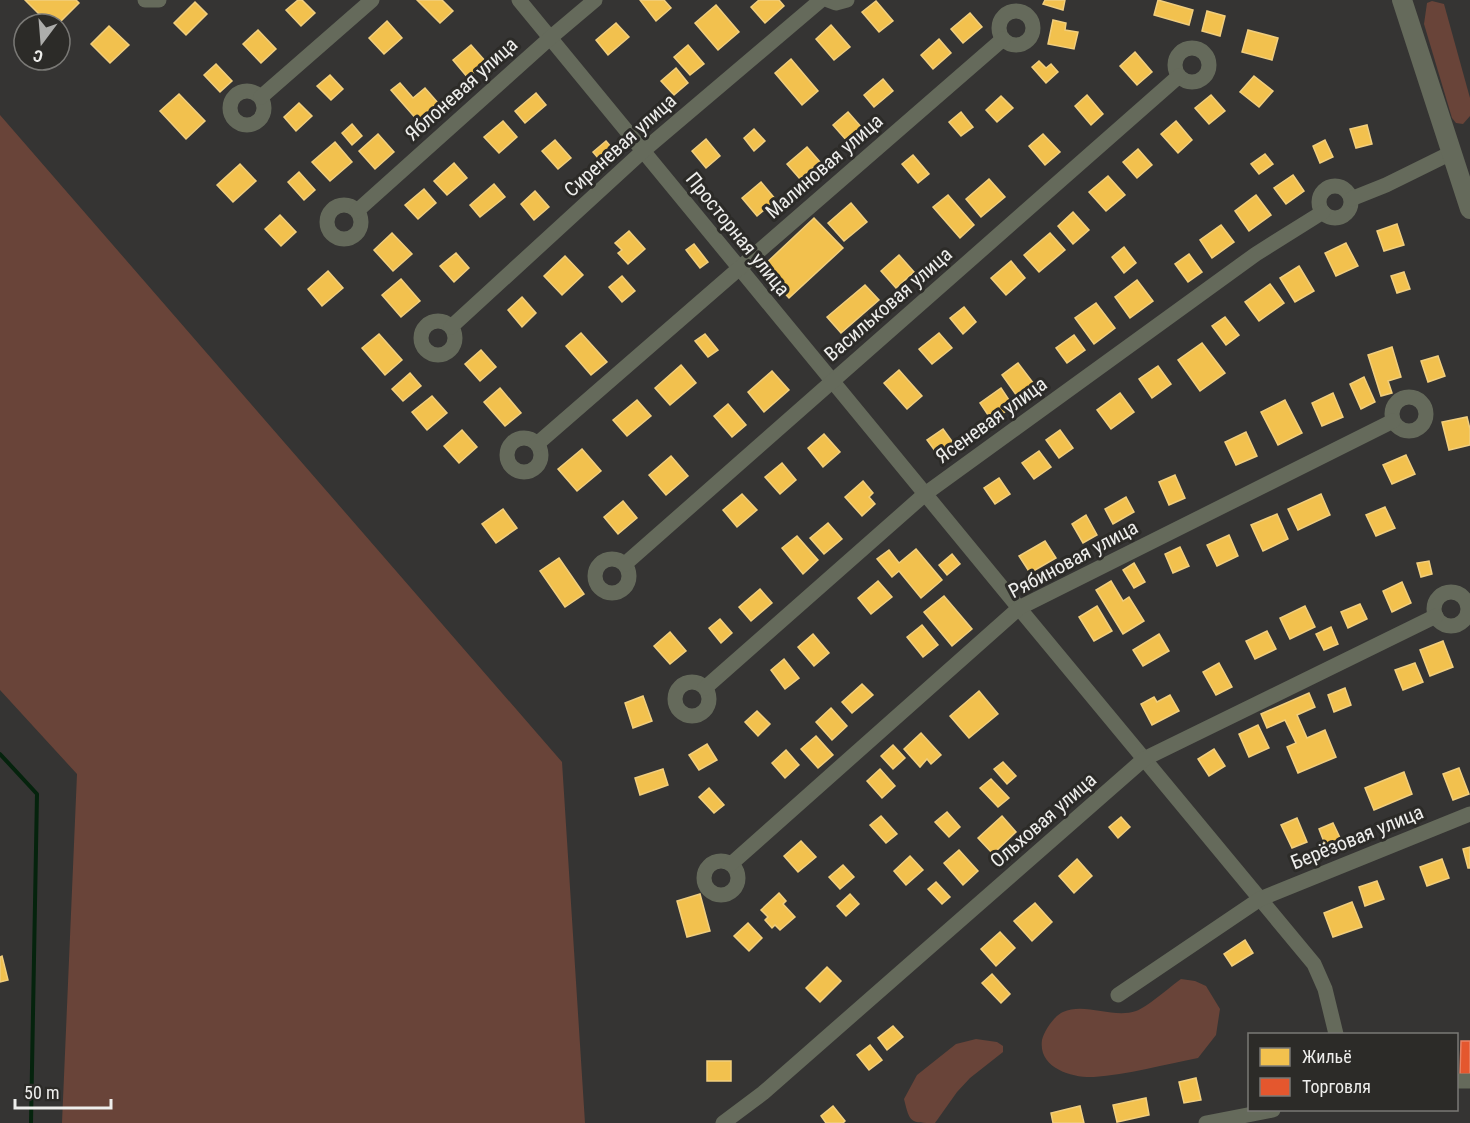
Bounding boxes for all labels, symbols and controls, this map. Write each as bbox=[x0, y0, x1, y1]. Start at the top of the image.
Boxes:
north arrow bbox=[12, 12, 72, 72]
street label: Яблоневая улица bbox=[400, 32, 522, 146]
text: С bbox=[31, 46, 45, 66]
street label: Сиреневая улица bbox=[559, 88, 681, 202]
street label: Малиновая улица bbox=[760, 109, 888, 223]
street label: Просторная улица bbox=[681, 167, 795, 301]
street label: Васильковая улица bbox=[819, 242, 957, 366]
street label: Ясеневая улица bbox=[931, 372, 1051, 468]
street label: Рябиновая улица bbox=[1004, 515, 1142, 603]
street label: Ольховая улица bbox=[985, 767, 1101, 873]
street label: Берёзовая улица bbox=[1287, 799, 1427, 875]
legend bbox=[1248, 1033, 1458, 1111]
text: Жильё bbox=[1302, 1046, 1352, 1067]
scale bar bbox=[15, 1072, 111, 1110]
text: Торговля bbox=[1302, 1076, 1371, 1097]
text: 50 m bbox=[24, 1082, 59, 1103]

